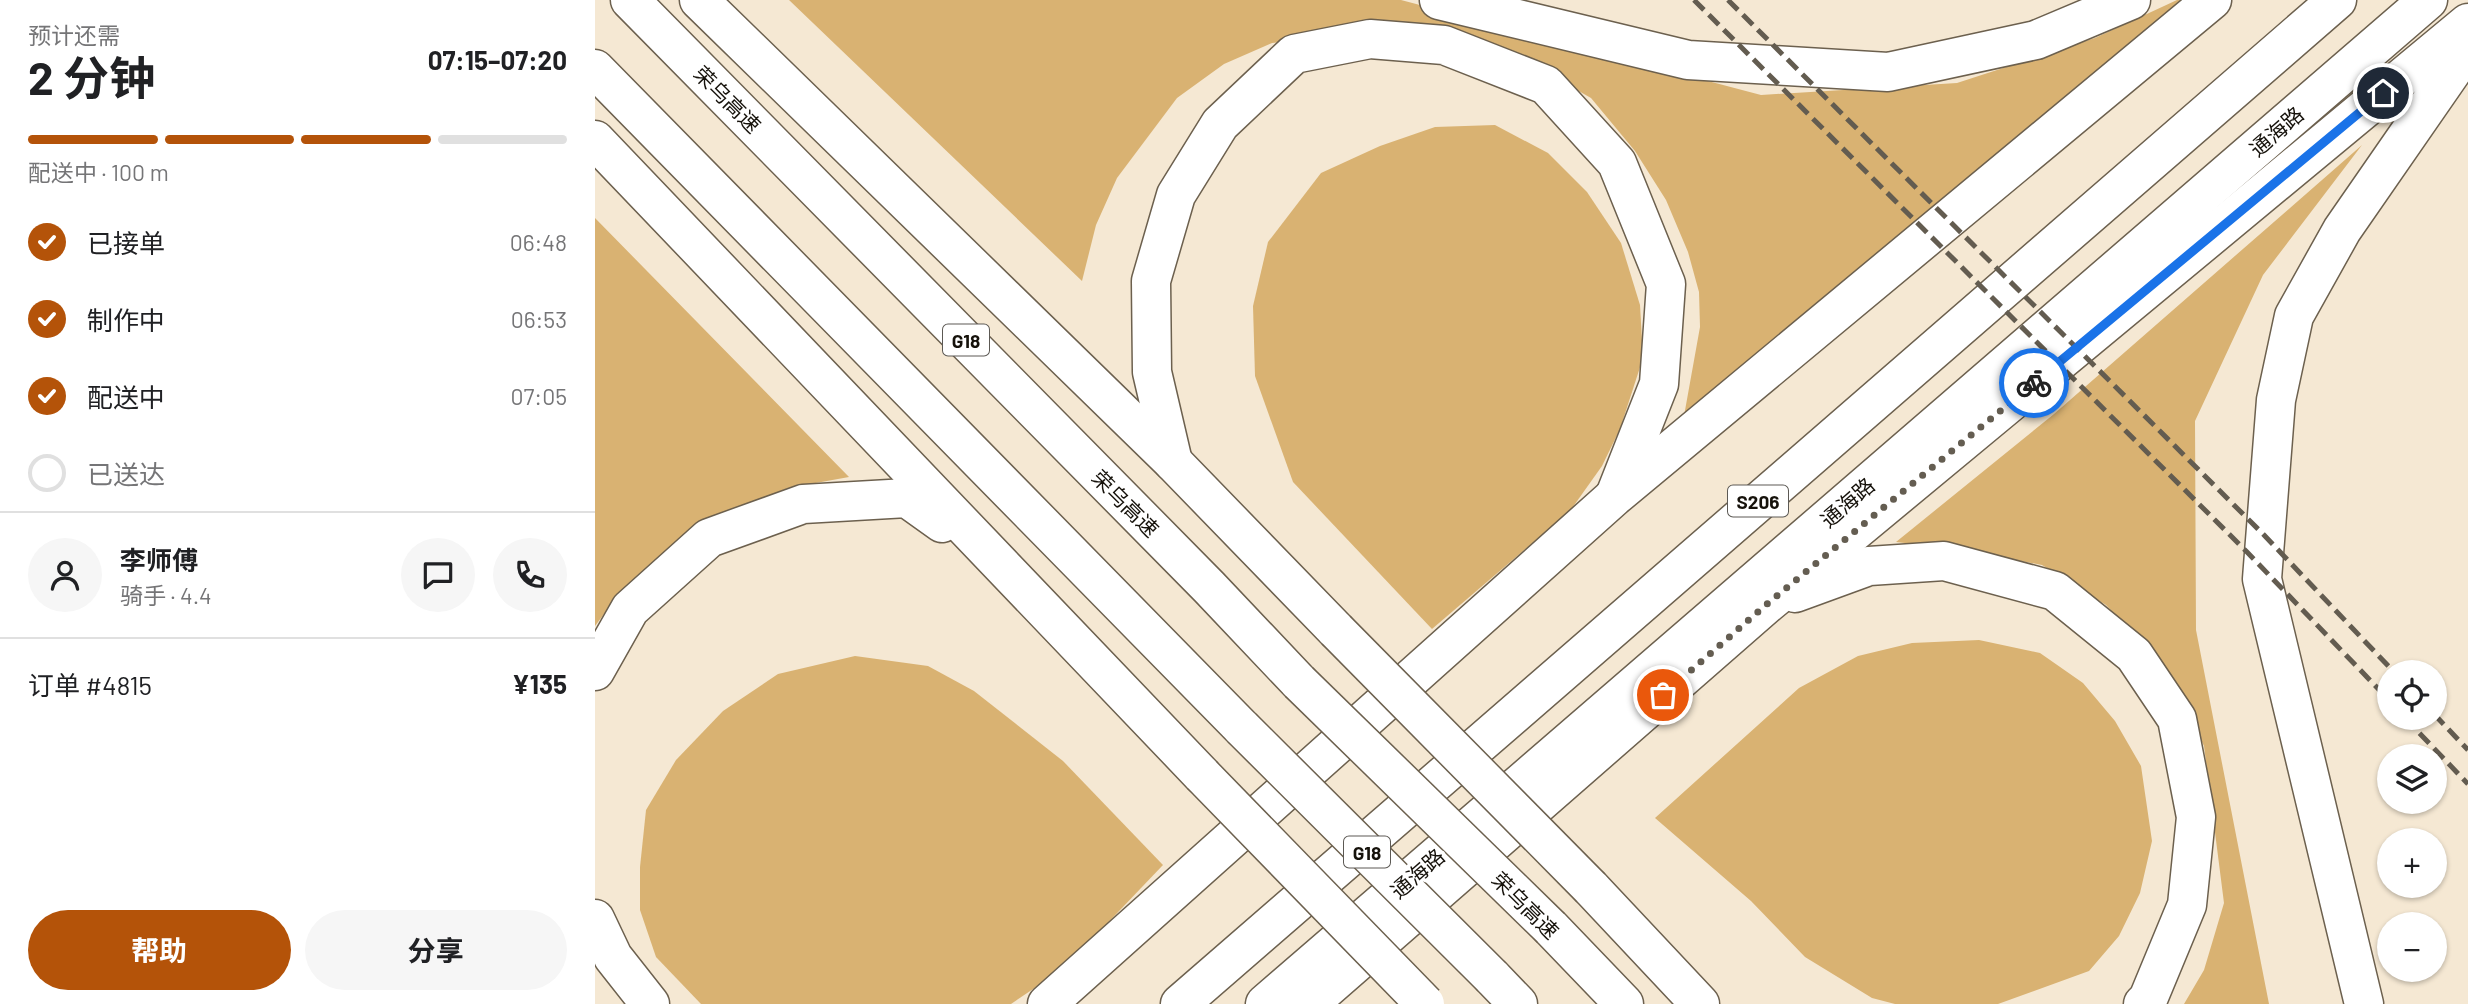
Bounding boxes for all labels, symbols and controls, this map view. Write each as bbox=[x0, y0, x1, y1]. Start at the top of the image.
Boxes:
text: 预计还需 bbox=[28, 21, 120, 49]
text: 07:15–07:20 bbox=[428, 44, 567, 75]
text: 2 分钟 bbox=[28, 49, 155, 104]
street label: 荣乌高速 bbox=[689, 60, 767, 138]
pin bbox=[2353, 63, 2413, 123]
icon: home bbox=[2364, 74, 2402, 112]
street label: 通海路 bbox=[2244, 101, 2308, 161]
text: 配送中 · 100 m bbox=[28, 158, 169, 186]
icon: check bbox=[28, 223, 66, 261]
text: 已接单 bbox=[87, 227, 165, 258]
text: 06:48 bbox=[510, 228, 567, 256]
icon: check bbox=[28, 300, 66, 338]
text: 制作中 bbox=[87, 304, 165, 335]
text: 06:53 bbox=[511, 305, 567, 333]
road number: G18 bbox=[943, 324, 989, 356]
courier bbox=[1999, 348, 2069, 418]
icon: bike bbox=[2015, 364, 2053, 402]
icon: check bbox=[28, 377, 66, 415]
text: 配送中 bbox=[87, 381, 165, 412]
text: 07:05 bbox=[511, 382, 567, 410]
text: 已送达 bbox=[87, 458, 165, 489]
street label: 荣乌高速 bbox=[1087, 464, 1165, 542]
street label: 通海路 bbox=[1815, 472, 1879, 532]
road number: S206 bbox=[1728, 486, 1788, 516]
button: person bbox=[28, 538, 102, 612]
button: chat bbox=[401, 538, 475, 612]
button: phone bbox=[493, 538, 567, 612]
text: 李师傅 bbox=[120, 544, 198, 575]
text: 骑手 · 4.4 bbox=[120, 581, 212, 609]
map controls bbox=[2377, 660, 2447, 982]
button: locate bbox=[2377, 660, 2447, 730]
pin bbox=[1633, 665, 1693, 725]
text: ¥135 bbox=[512, 668, 567, 699]
text: 订单 #4815 bbox=[28, 669, 152, 700]
icon: bag bbox=[1644, 676, 1682, 714]
button: layers bbox=[2377, 744, 2447, 814]
button: + bbox=[2377, 828, 2447, 898]
road number: G18 bbox=[1344, 836, 1390, 867]
street label: 通海路 bbox=[1385, 843, 1449, 903]
street label: 荣乌高速 bbox=[1487, 866, 1565, 944]
button: 帮助 bbox=[28, 910, 291, 990]
button: 分享 bbox=[305, 910, 567, 990]
button: − bbox=[2377, 912, 2447, 982]

